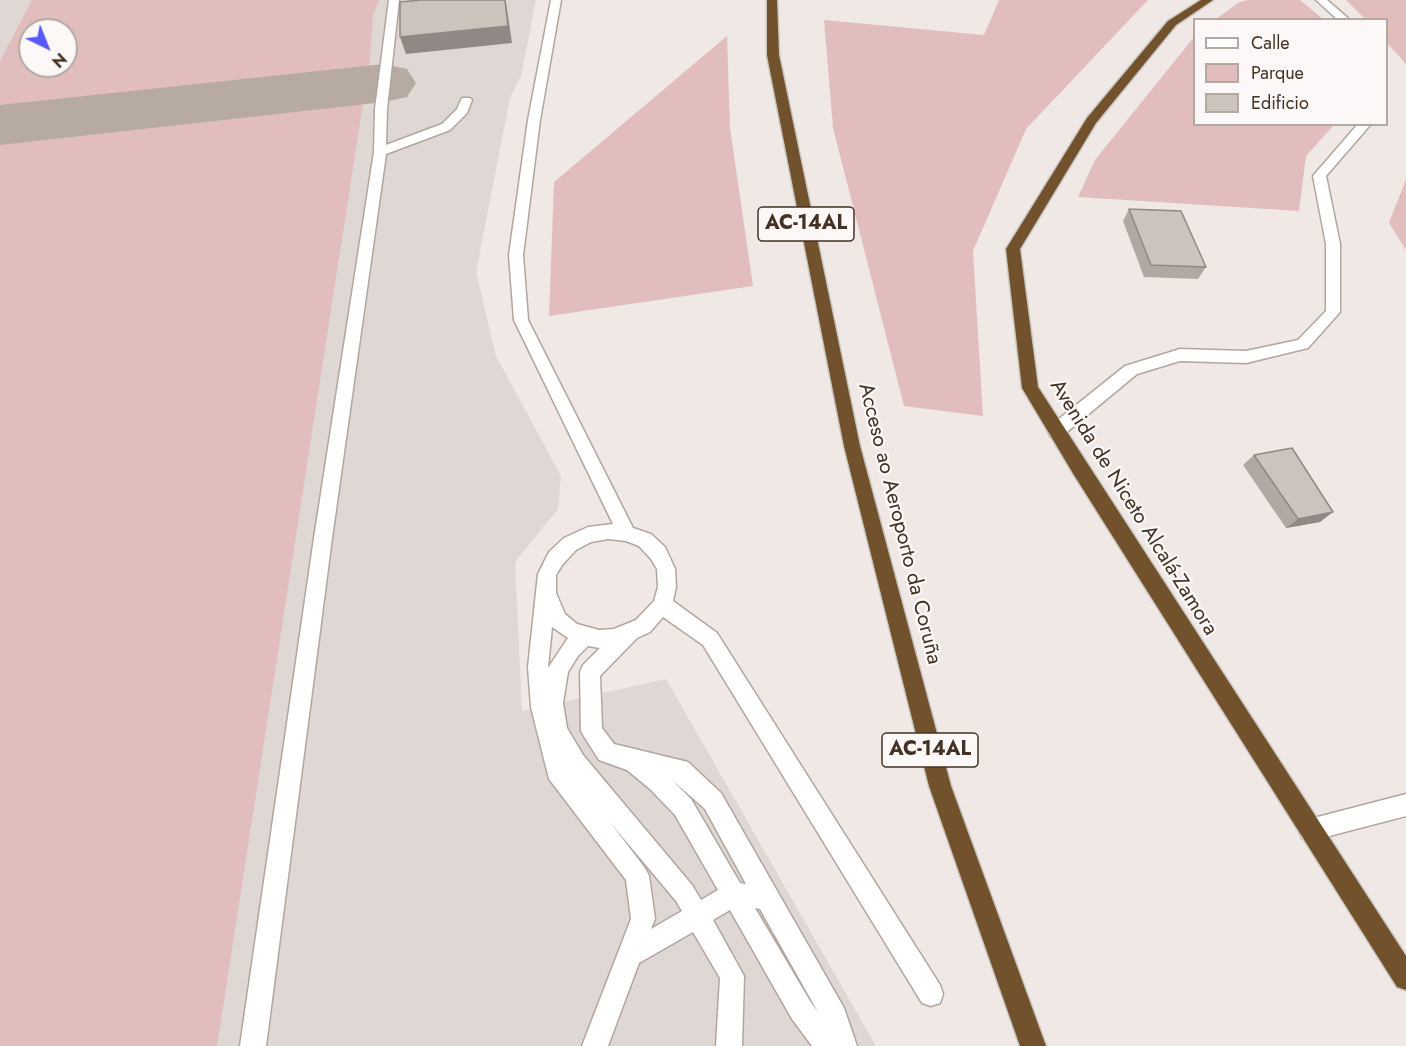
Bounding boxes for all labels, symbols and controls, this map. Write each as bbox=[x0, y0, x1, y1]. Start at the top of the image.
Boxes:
north arrow bbox=[18, 18, 78, 78]
legend bbox=[1193, 18, 1388, 126]
text: Calle bbox=[1251, 30, 1290, 56]
text: N bbox=[47, 47, 72, 73]
text: Parque bbox=[1251, 60, 1304, 86]
text: Edificio bbox=[1251, 90, 1309, 116]
road number: AC-14AL bbox=[758, 207, 854, 241]
street label: Avenida de Niceto Alcalá-Zamora bbox=[1044, 375, 1222, 641]
street label: Acceso ao Aeroporto da Coruña bbox=[852, 381, 946, 667]
road number: AC-14AL bbox=[882, 733, 978, 767]

